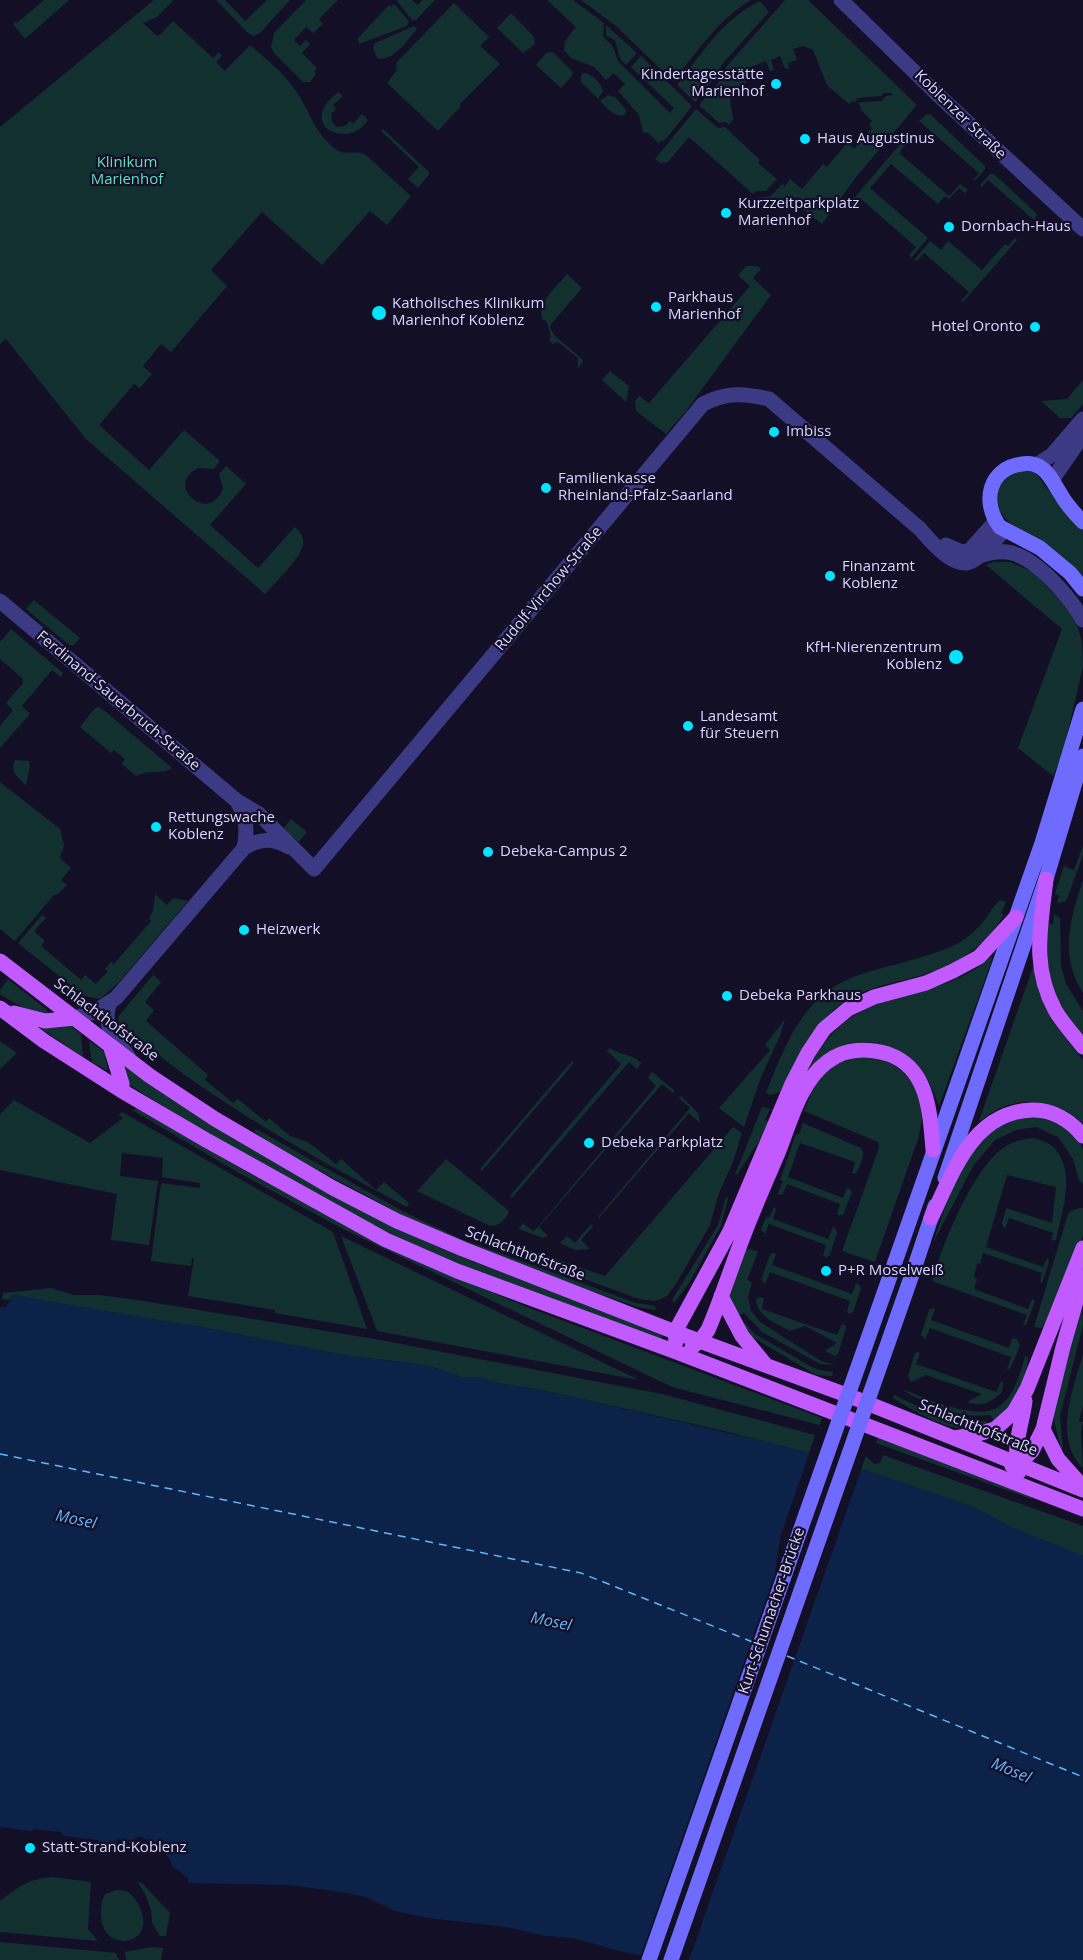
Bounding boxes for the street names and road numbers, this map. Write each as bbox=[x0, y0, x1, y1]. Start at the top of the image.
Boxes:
street label: Koblenzer Straße bbox=[911, 67, 1009, 163]
street label: Rudolf-Virchow-Straße bbox=[492, 523, 606, 655]
street label: Ferdinand-Sauerbruch-Straße bbox=[33, 627, 203, 775]
street label: Schlachthofstraße bbox=[50, 975, 162, 1065]
street label: Schlachthofstraße bbox=[463, 1223, 587, 1285]
street label: Schlachthofstraße bbox=[916, 1396, 1040, 1460]
street label: Kurt-Schumacher-Brücke bbox=[735, 1525, 809, 1697]

